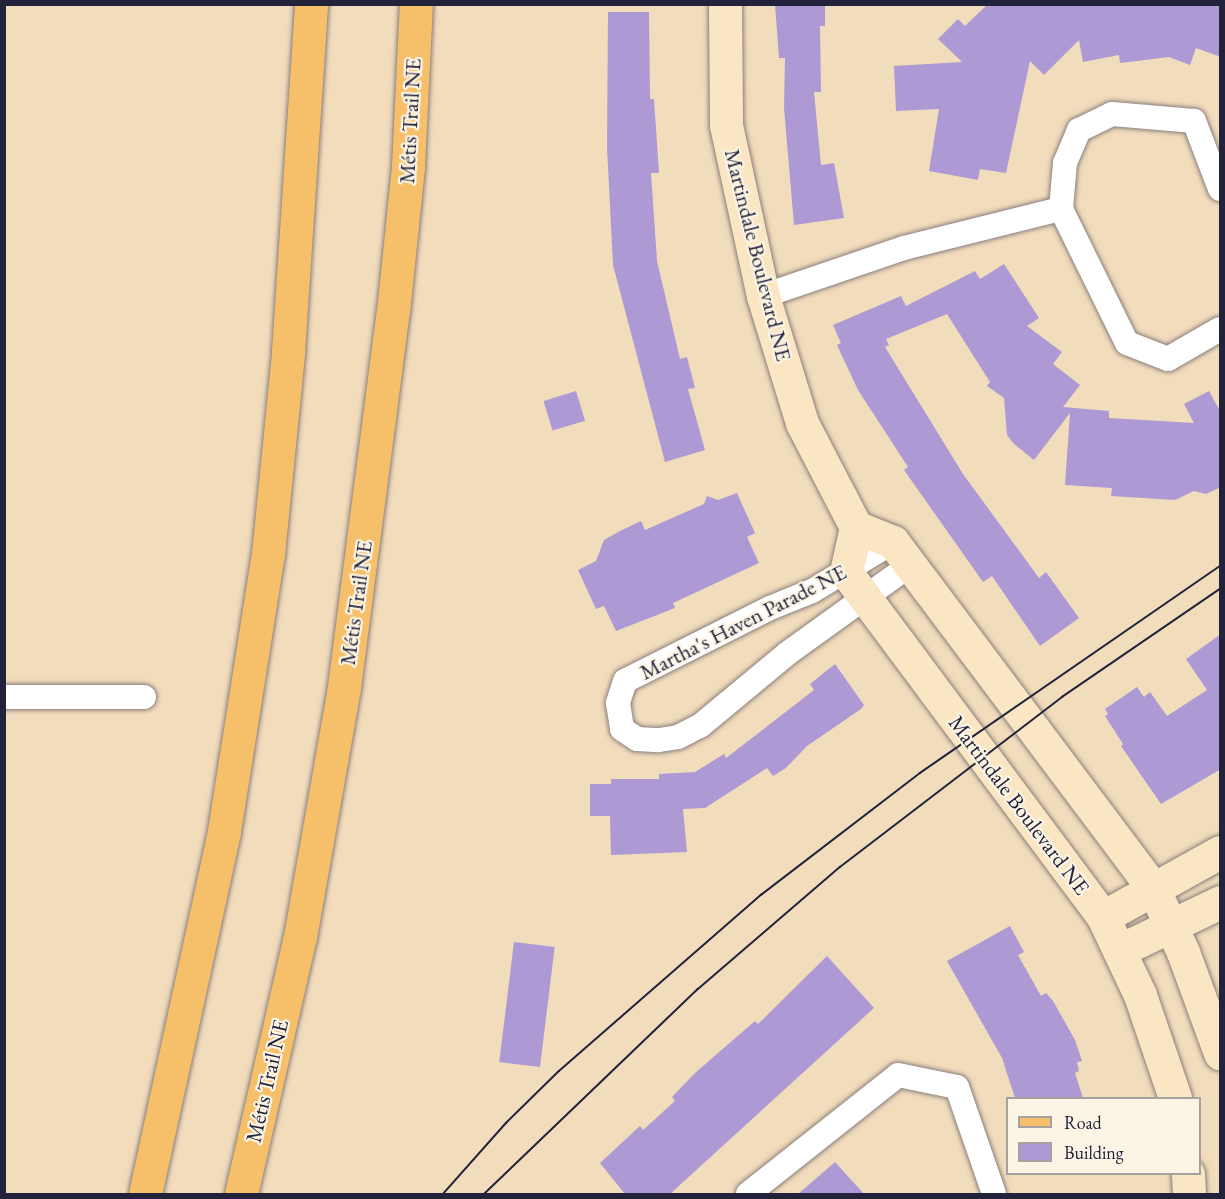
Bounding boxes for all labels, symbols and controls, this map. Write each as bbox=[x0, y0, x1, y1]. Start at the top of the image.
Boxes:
street label: Métis Trail NE bbox=[394, 58, 426, 184]
street label: Martindale Boulevard NE bbox=[719, 146, 797, 364]
street label: Métis Trail NE bbox=[334, 539, 378, 667]
street label: Martha's Haven Parade NE bbox=[635, 558, 851, 686]
street label: Martindale Boulevard NE bbox=[943, 710, 1095, 900]
street label: Métis Trail NE bbox=[240, 1017, 294, 1145]
legend bbox=[1006, 1097, 1201, 1175]
text: Road bbox=[1064, 1111, 1102, 1134]
text: Building bbox=[1064, 1141, 1124, 1164]

